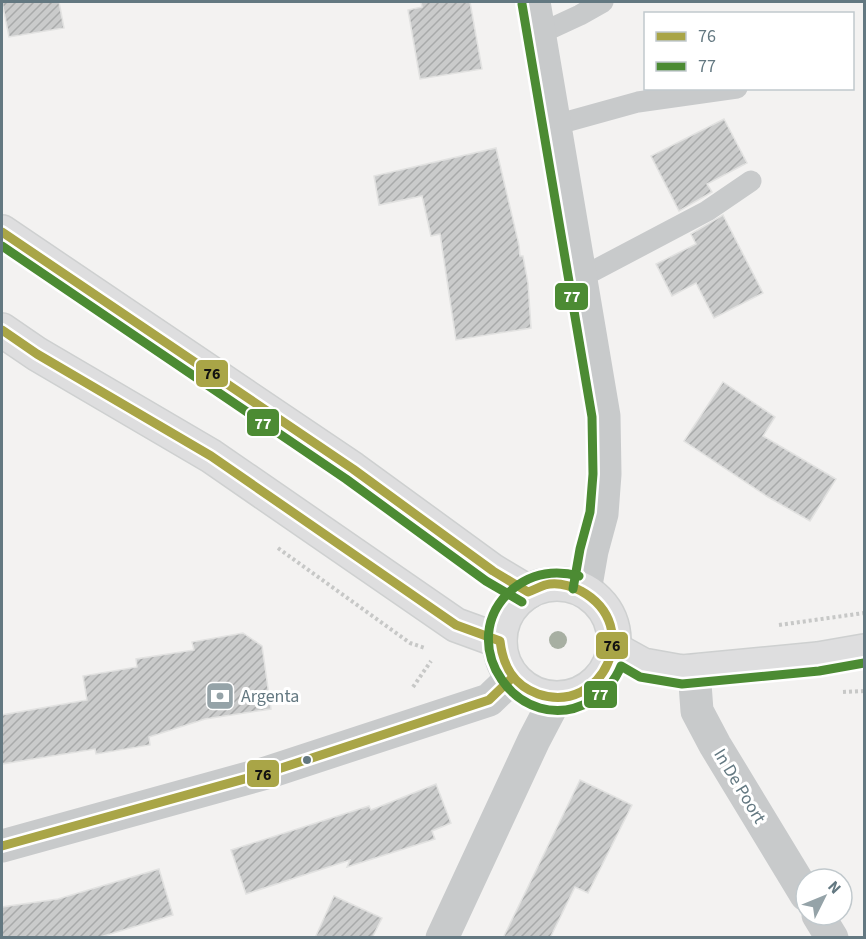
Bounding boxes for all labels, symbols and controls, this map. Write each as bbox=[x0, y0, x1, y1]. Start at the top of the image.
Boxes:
legend bbox=[644, 12, 854, 90]
text: 76 bbox=[698, 24, 716, 49]
text: 77 bbox=[698, 54, 716, 79]
line badge: 77 bbox=[554, 282, 589, 311]
text: 77 bbox=[564, 286, 580, 308]
line badge: 76 bbox=[195, 359, 229, 388]
text: 76 bbox=[204, 363, 220, 385]
line badge: 77 bbox=[246, 408, 280, 437]
text: 77 bbox=[255, 413, 271, 435]
line badge: 76 bbox=[595, 631, 629, 660]
text: 76 bbox=[604, 635, 620, 657]
bank icon: Argenta bbox=[204, 680, 236, 712]
line badge: 77 bbox=[583, 680, 618, 709]
place label: Argenta bbox=[241, 684, 299, 709]
text: 77 bbox=[592, 684, 608, 706]
street label: In De Poort bbox=[707, 744, 772, 828]
unlabelled marker bbox=[301, 754, 313, 766]
line badge: 76 bbox=[246, 759, 280, 788]
text: 76 bbox=[255, 764, 271, 786]
north arrow bbox=[794, 867, 854, 927]
text: N bbox=[823, 876, 846, 899]

